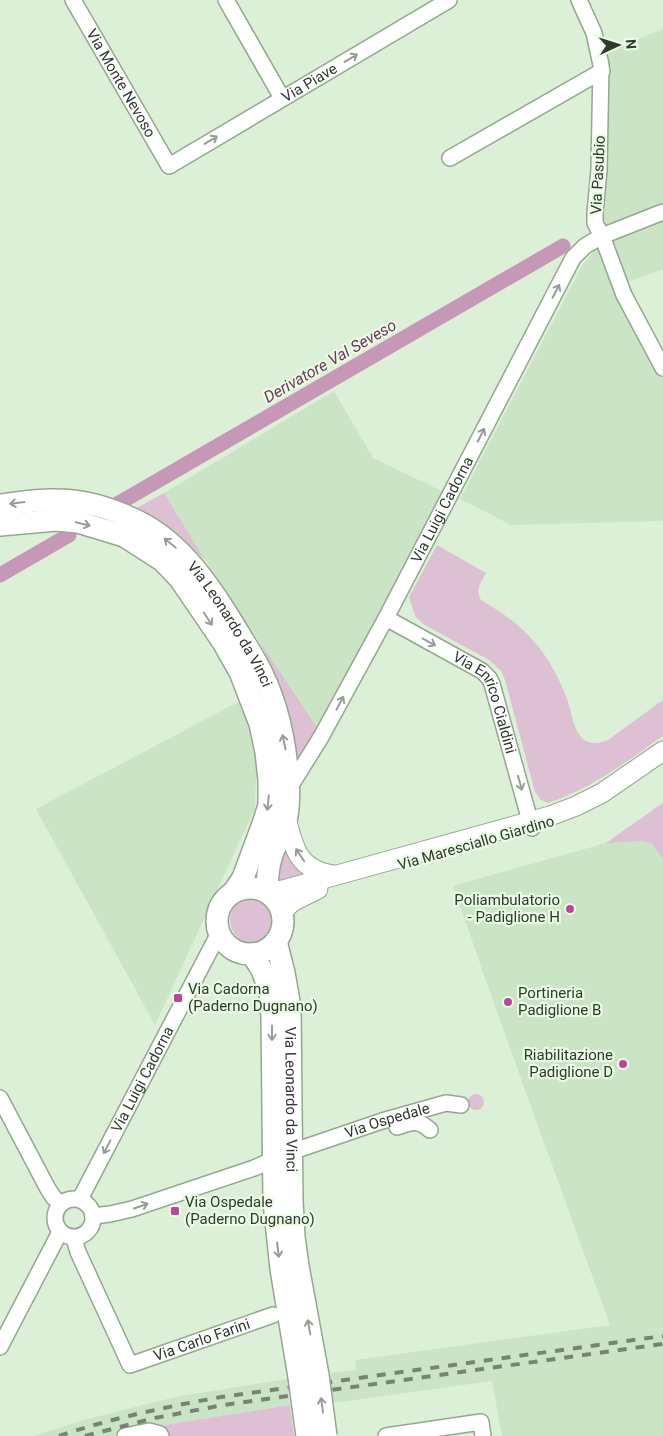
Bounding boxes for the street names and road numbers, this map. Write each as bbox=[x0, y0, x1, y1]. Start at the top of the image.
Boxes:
street label: Via Monte Nevoso bbox=[83, 26, 159, 141]
street label: Via Piave bbox=[278, 59, 340, 106]
street label: Via Pasubio bbox=[587, 135, 609, 215]
street label: Via Luigi Cadorna bbox=[407, 454, 477, 566]
street label: Via Leonardo da Vinci bbox=[184, 558, 276, 690]
street label: Via Enrico Cialdini bbox=[450, 648, 520, 756]
street label: Via Maresciallo Giardino bbox=[396, 812, 556, 874]
street label: Via Luigi Cadorna bbox=[107, 1023, 178, 1135]
street label: Via Leonardo da Vinci bbox=[281, 1027, 301, 1172]
street label: Via Ospedale bbox=[342, 1099, 432, 1142]
street label: Via Carlo Farini bbox=[151, 1315, 252, 1365]

